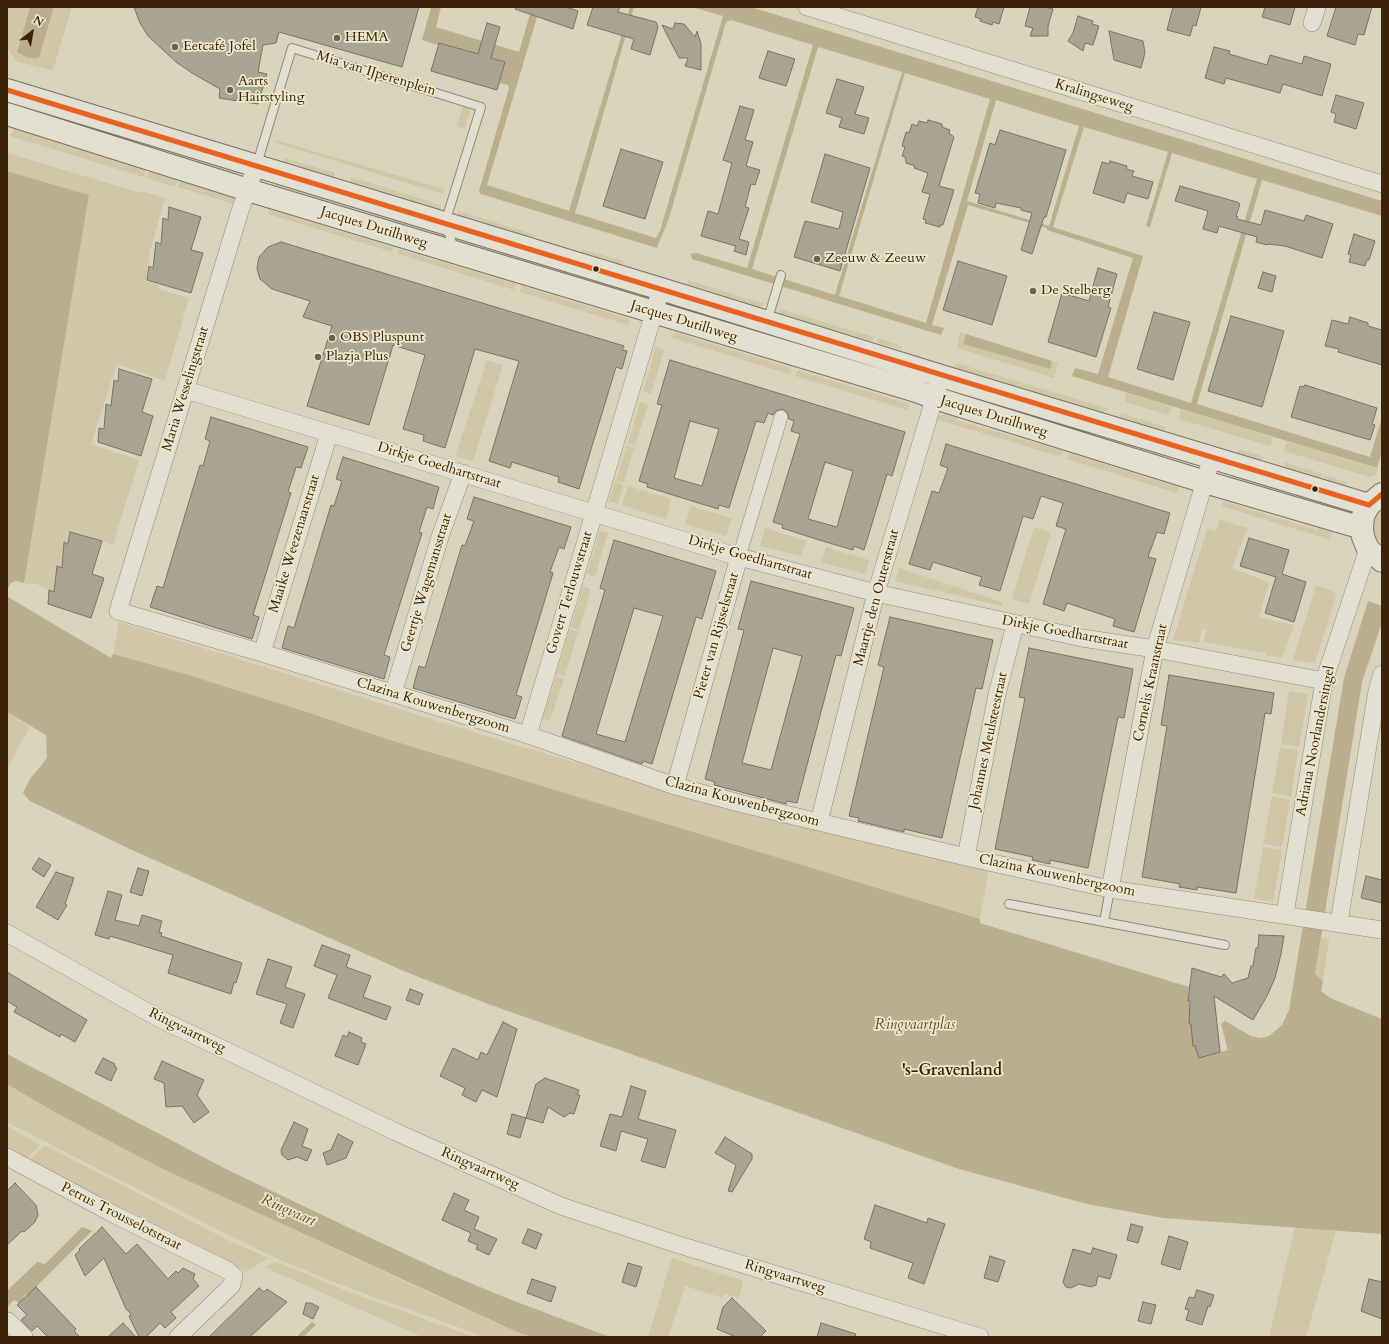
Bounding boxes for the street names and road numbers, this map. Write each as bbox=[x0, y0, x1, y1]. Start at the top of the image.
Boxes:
street label: Mia van IJperenplein bbox=[314, 48, 438, 100]
street label: Kralingseweg bbox=[1053, 76, 1135, 116]
street label: Jacques Dutilhweg bbox=[318, 204, 430, 252]
street label: Jacques Dutilhweg bbox=[628, 298, 740, 346]
street label: Maria Wesselingstraat bbox=[159, 325, 213, 453]
street label: Jacques Dutilhweg bbox=[938, 393, 1050, 441]
street label: Dirkje Goedhartstraat bbox=[375, 439, 503, 493]
street label: Maaike Weezenaarstraat bbox=[266, 473, 324, 615]
street label: Geertje Wagemansstraat bbox=[398, 512, 456, 654]
street label: Maartje den Outerstraat bbox=[851, 528, 903, 668]
street label: Govert Terlouwstraat bbox=[543, 529, 597, 657]
street label: Dirkje Goedhartstraat bbox=[686, 532, 814, 584]
street label: Pieter van Rijsselstraat bbox=[691, 571, 743, 701]
street label: Dirkje Goedhartstraat bbox=[1000, 613, 1130, 653]
street label: Cornelis Kraanstraat bbox=[1130, 623, 1172, 743]
street label: Adriana Noorlandersingel bbox=[1293, 664, 1339, 818]
street label: Johannes Meulsteestraat bbox=[966, 671, 1012, 811]
street label: Clazina Kouwenbergzoom bbox=[354, 675, 512, 737]
street label: Clazina Kouwenbergzoom bbox=[663, 773, 821, 831]
street label: Clazina Kouwenbergzoom bbox=[977, 851, 1137, 901]
street label: Ringvaartweg bbox=[146, 1005, 228, 1057]
street label: Ringvaartweg bbox=[438, 1144, 522, 1194]
street label: Petrus Trousselotstraat bbox=[58, 1179, 184, 1255]
street label: Ringvaartweg bbox=[743, 1257, 827, 1297]

